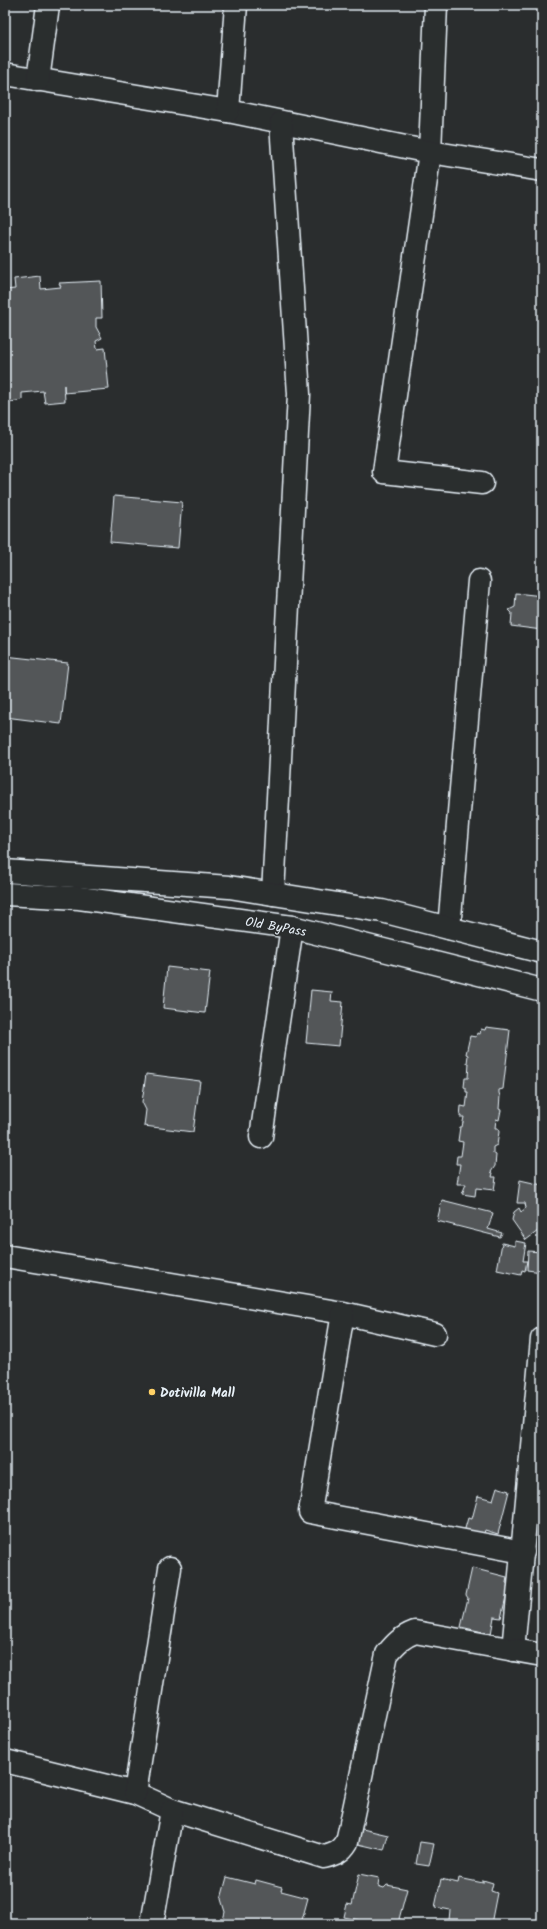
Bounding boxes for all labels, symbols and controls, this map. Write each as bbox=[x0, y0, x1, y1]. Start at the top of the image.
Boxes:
street label: Old ByPass bbox=[244, 912, 308, 943]
place label: Dotivilla Mall bbox=[160, 1383, 235, 1404]
marker: Dotivilla Mall bbox=[147, 1387, 157, 1397]

